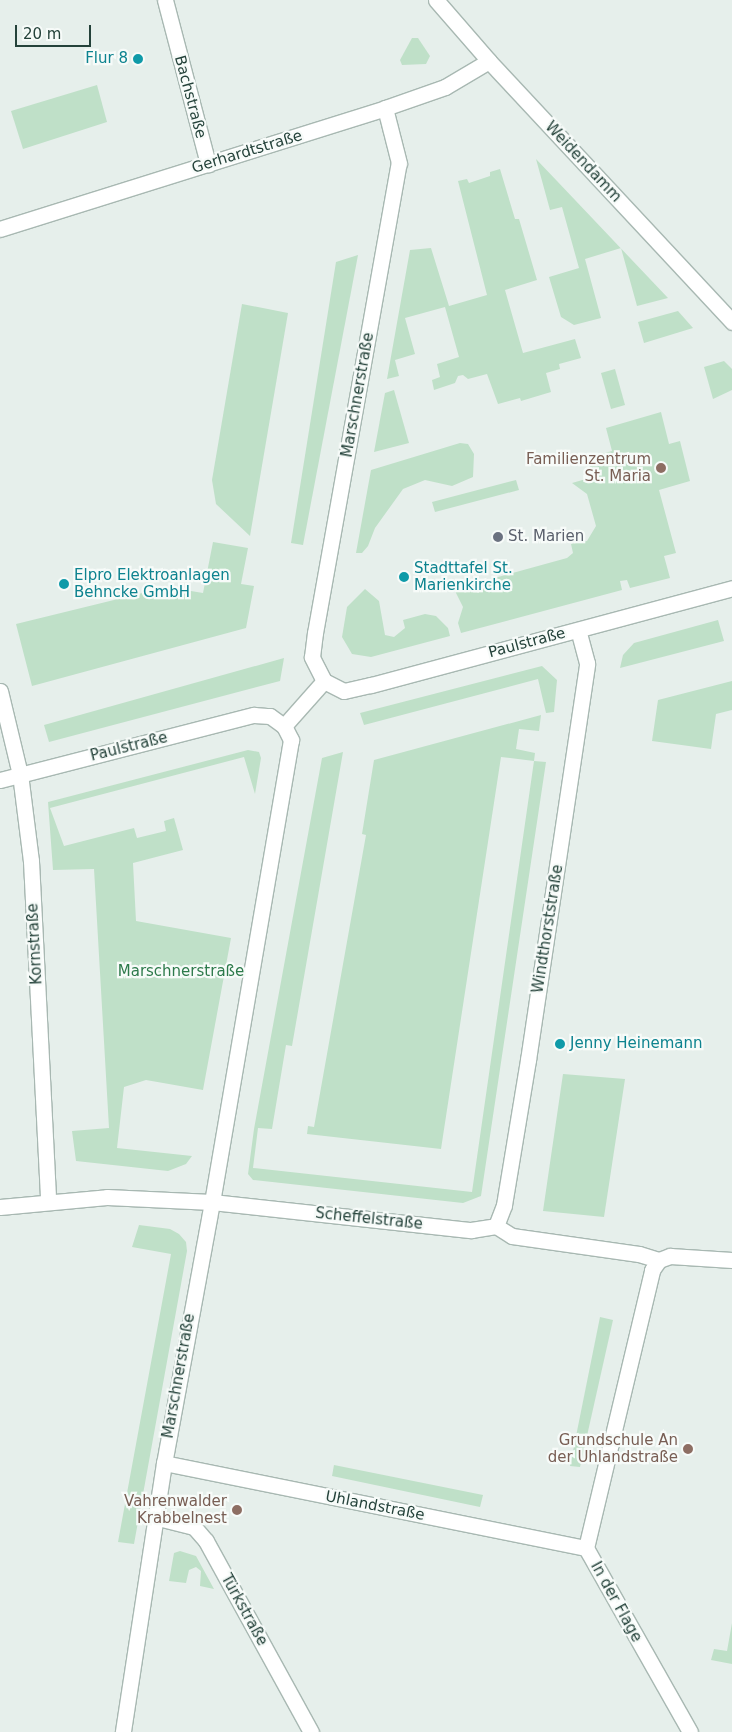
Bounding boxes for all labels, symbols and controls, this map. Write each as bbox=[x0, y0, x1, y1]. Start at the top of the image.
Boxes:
scale bar bbox=[18, 15, 94, 47]
text: 20 m bbox=[23, 25, 61, 43]
place label: Flur 8 bbox=[85, 50, 128, 68]
marker: Flur 8 bbox=[132, 53, 144, 65]
street label: Bachstraße bbox=[170, 54, 210, 140]
street label: Weidendamm bbox=[541, 118, 625, 206]
street label: Gerhardtstraße bbox=[190, 127, 304, 177]
street label: Marschnerstraße bbox=[338, 331, 378, 459]
place label: Familienzentrum St. Maria bbox=[526, 450, 651, 485]
marker: Familienzentrum St. Maria bbox=[655, 462, 667, 474]
place label: St. Marien bbox=[508, 528, 584, 546]
marker: St. Marien bbox=[492, 531, 504, 543]
place label: Stadttafel St. Marienkirche bbox=[414, 559, 513, 594]
place label: Elpro Elektroanlagen Behncke GmbH bbox=[74, 566, 230, 601]
marker: Stadttafel St. Marienkirche bbox=[398, 571, 410, 583]
marker: Elpro Elektroanlagen Behncke GmbH bbox=[58, 578, 70, 590]
street label: Paulstraße bbox=[487, 624, 567, 662]
street label: Paulstraße bbox=[89, 729, 169, 765]
street label: Windthorststraße bbox=[529, 863, 567, 995]
street label: Kornstraße bbox=[24, 903, 46, 985]
park label: Marschnerstraße bbox=[118, 963, 244, 981]
place label: Jenny Heinemann bbox=[570, 1035, 703, 1053]
marker: Jenny Heinemann bbox=[554, 1038, 566, 1050]
street label: Scheffelstraße bbox=[314, 1204, 424, 1234]
street label: Marschnerstraße bbox=[159, 1312, 199, 1440]
place label: Grundschule An der Uhlandstraße bbox=[548, 1431, 678, 1466]
marker: Grundschule An der Uhlandstraße bbox=[682, 1443, 694, 1455]
street label: Uhlandstraße bbox=[324, 1488, 426, 1524]
place label: Vahrenwalder Krabbelnest bbox=[124, 1492, 227, 1527]
marker: Vahrenwalder Krabbelnest bbox=[231, 1504, 243, 1516]
street label: In der Flage bbox=[587, 1559, 645, 1645]
street label: Türkstraße bbox=[217, 1571, 271, 1649]

